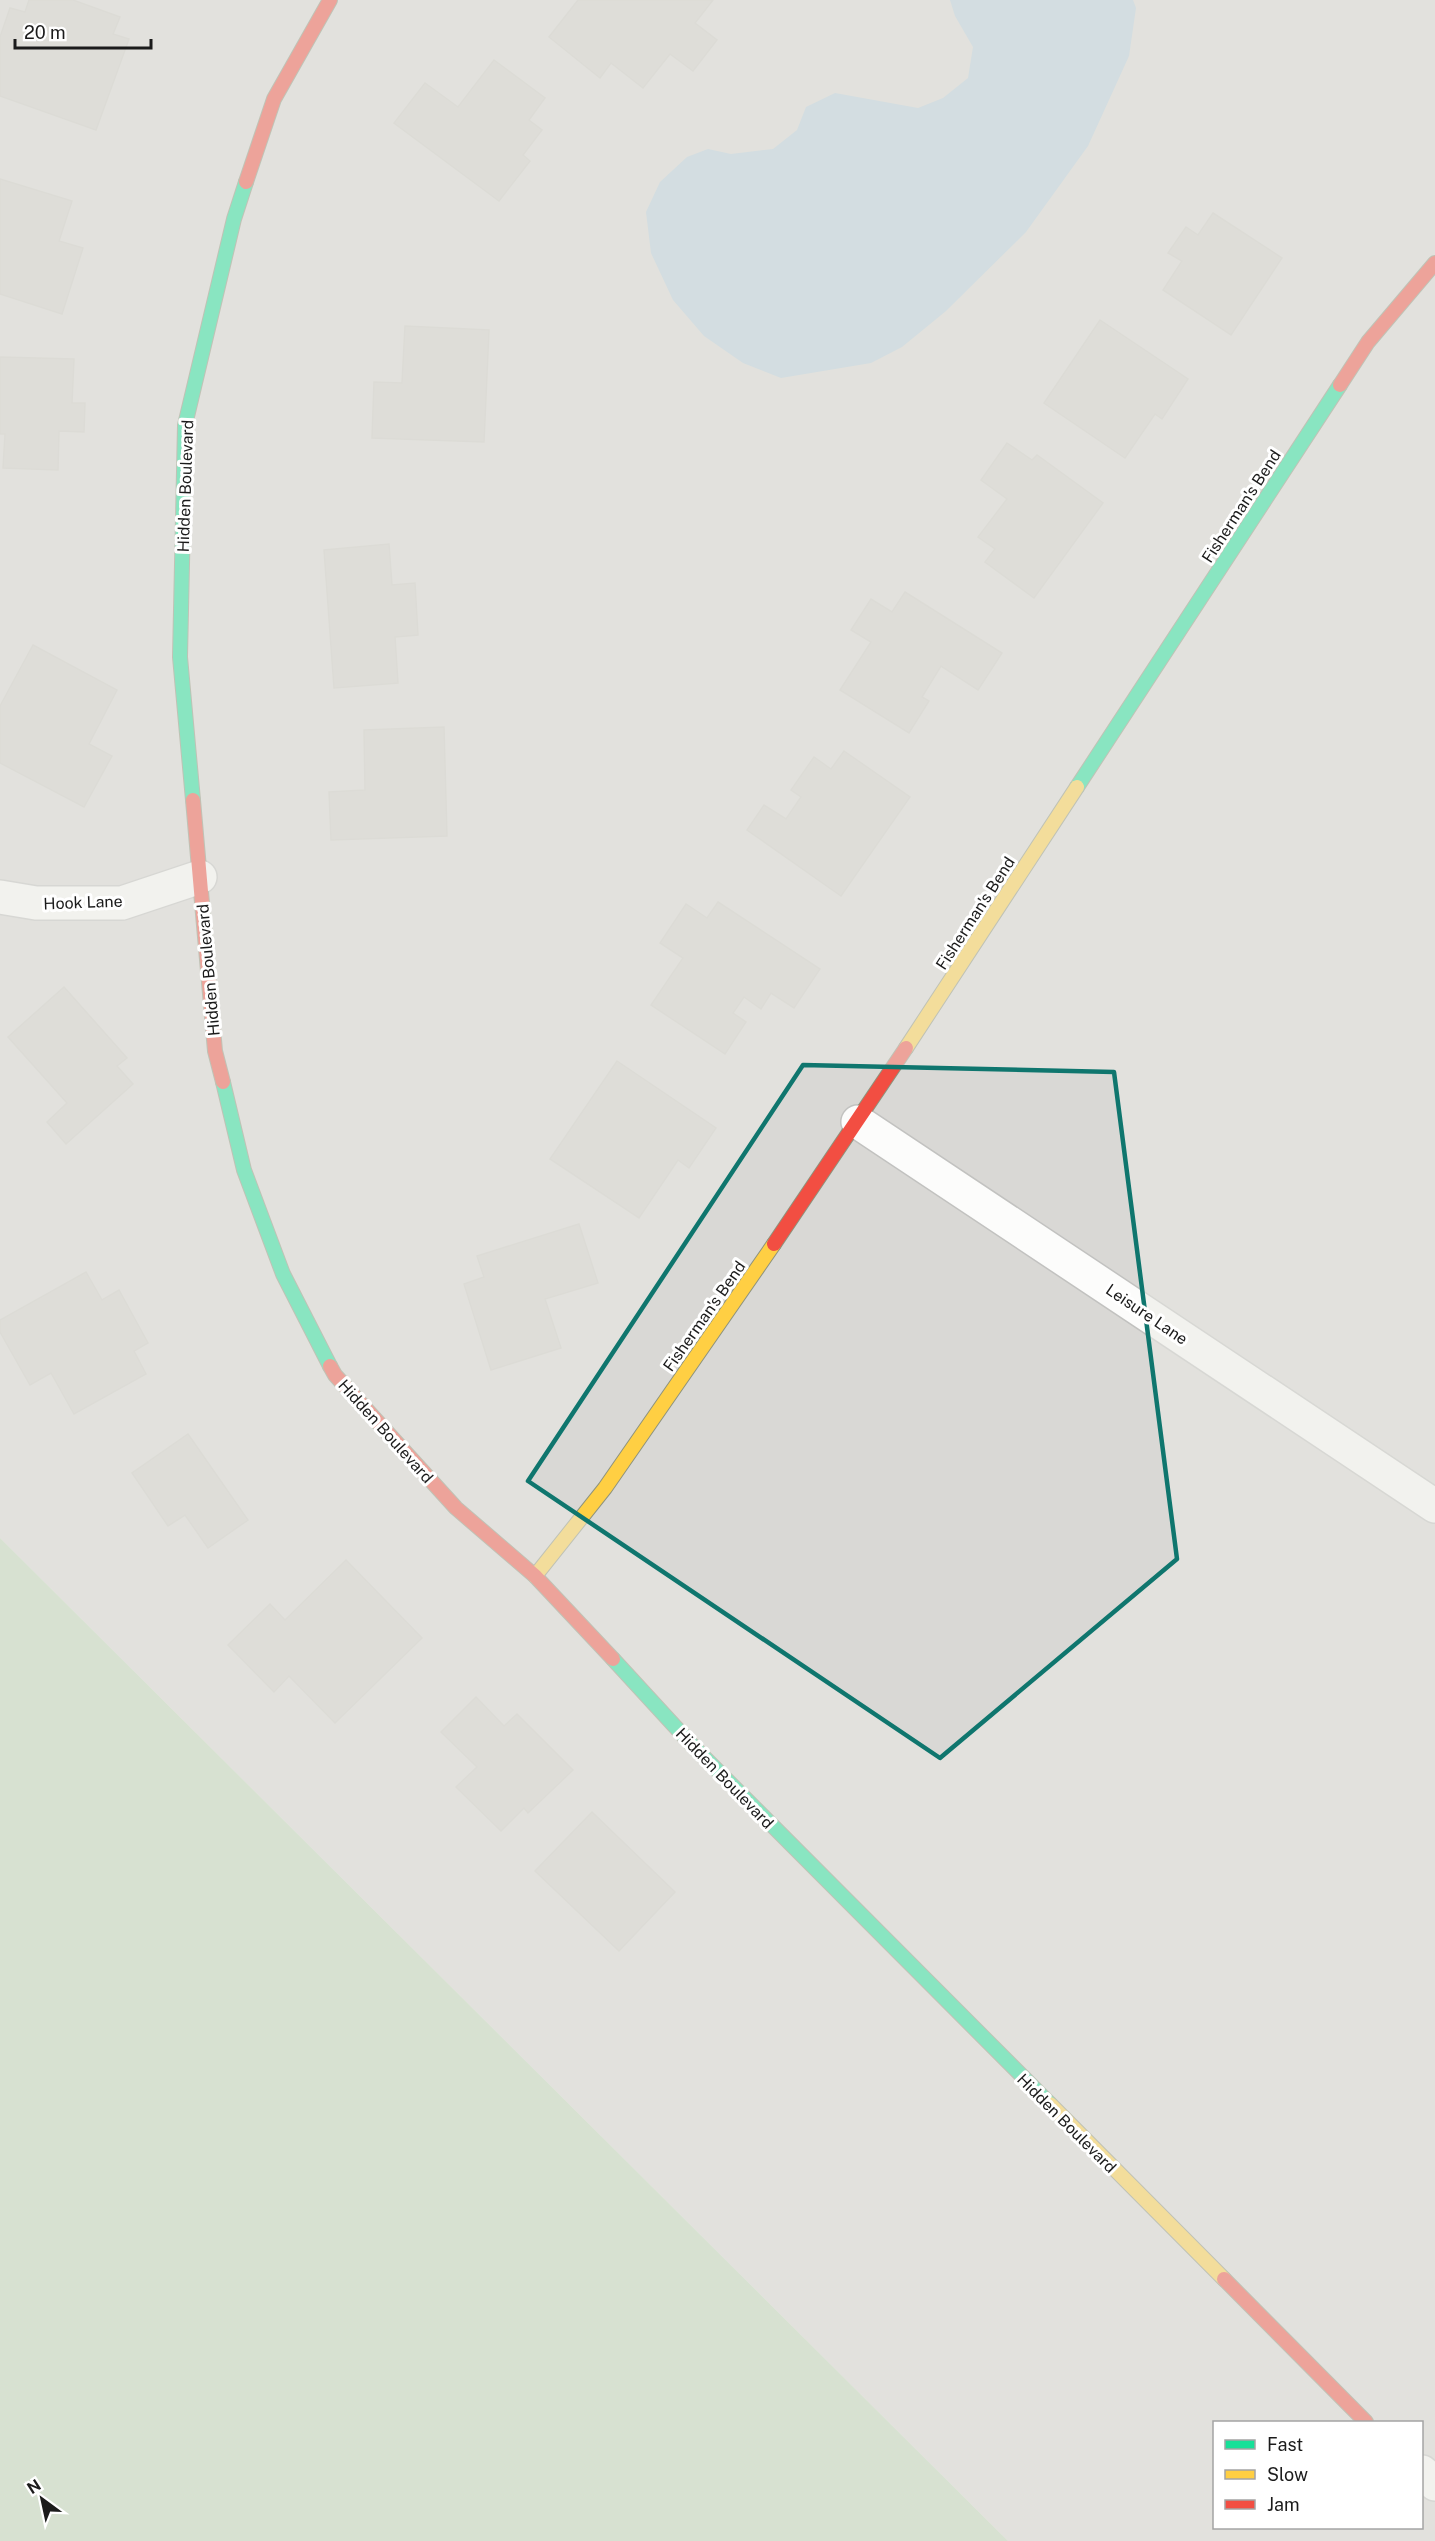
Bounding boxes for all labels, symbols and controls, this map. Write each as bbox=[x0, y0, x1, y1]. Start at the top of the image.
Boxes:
scale bar bbox=[15, 12, 152, 50]
text: 20 m bbox=[24, 22, 66, 43]
street label: Hidden Boulevard bbox=[174, 420, 197, 553]
street label: Fisherman's Bend bbox=[1198, 446, 1285, 566]
street label: Fisherman's Bend bbox=[932, 853, 1019, 973]
street label: Hook Lane bbox=[43, 892, 123, 913]
street label: Hidden Boulevard bbox=[193, 903, 224, 1037]
street label: Fisherman's Bend bbox=[659, 1257, 750, 1375]
street label: Leisure Lane bbox=[1102, 1280, 1191, 1349]
street label: Hidden Boulevard bbox=[334, 1376, 437, 1487]
street label: Hidden Boulevard bbox=[672, 1724, 777, 1833]
street label: Hidden Boulevard bbox=[1013, 2070, 1120, 2177]
legend bbox=[1213, 2421, 1423, 2529]
text: Fast bbox=[1267, 2434, 1303, 2455]
text: Slow bbox=[1267, 2464, 1308, 2485]
north arrow bbox=[12, 2469, 72, 2529]
text: N bbox=[24, 2475, 45, 2498]
text: Jam bbox=[1267, 2494, 1300, 2515]

